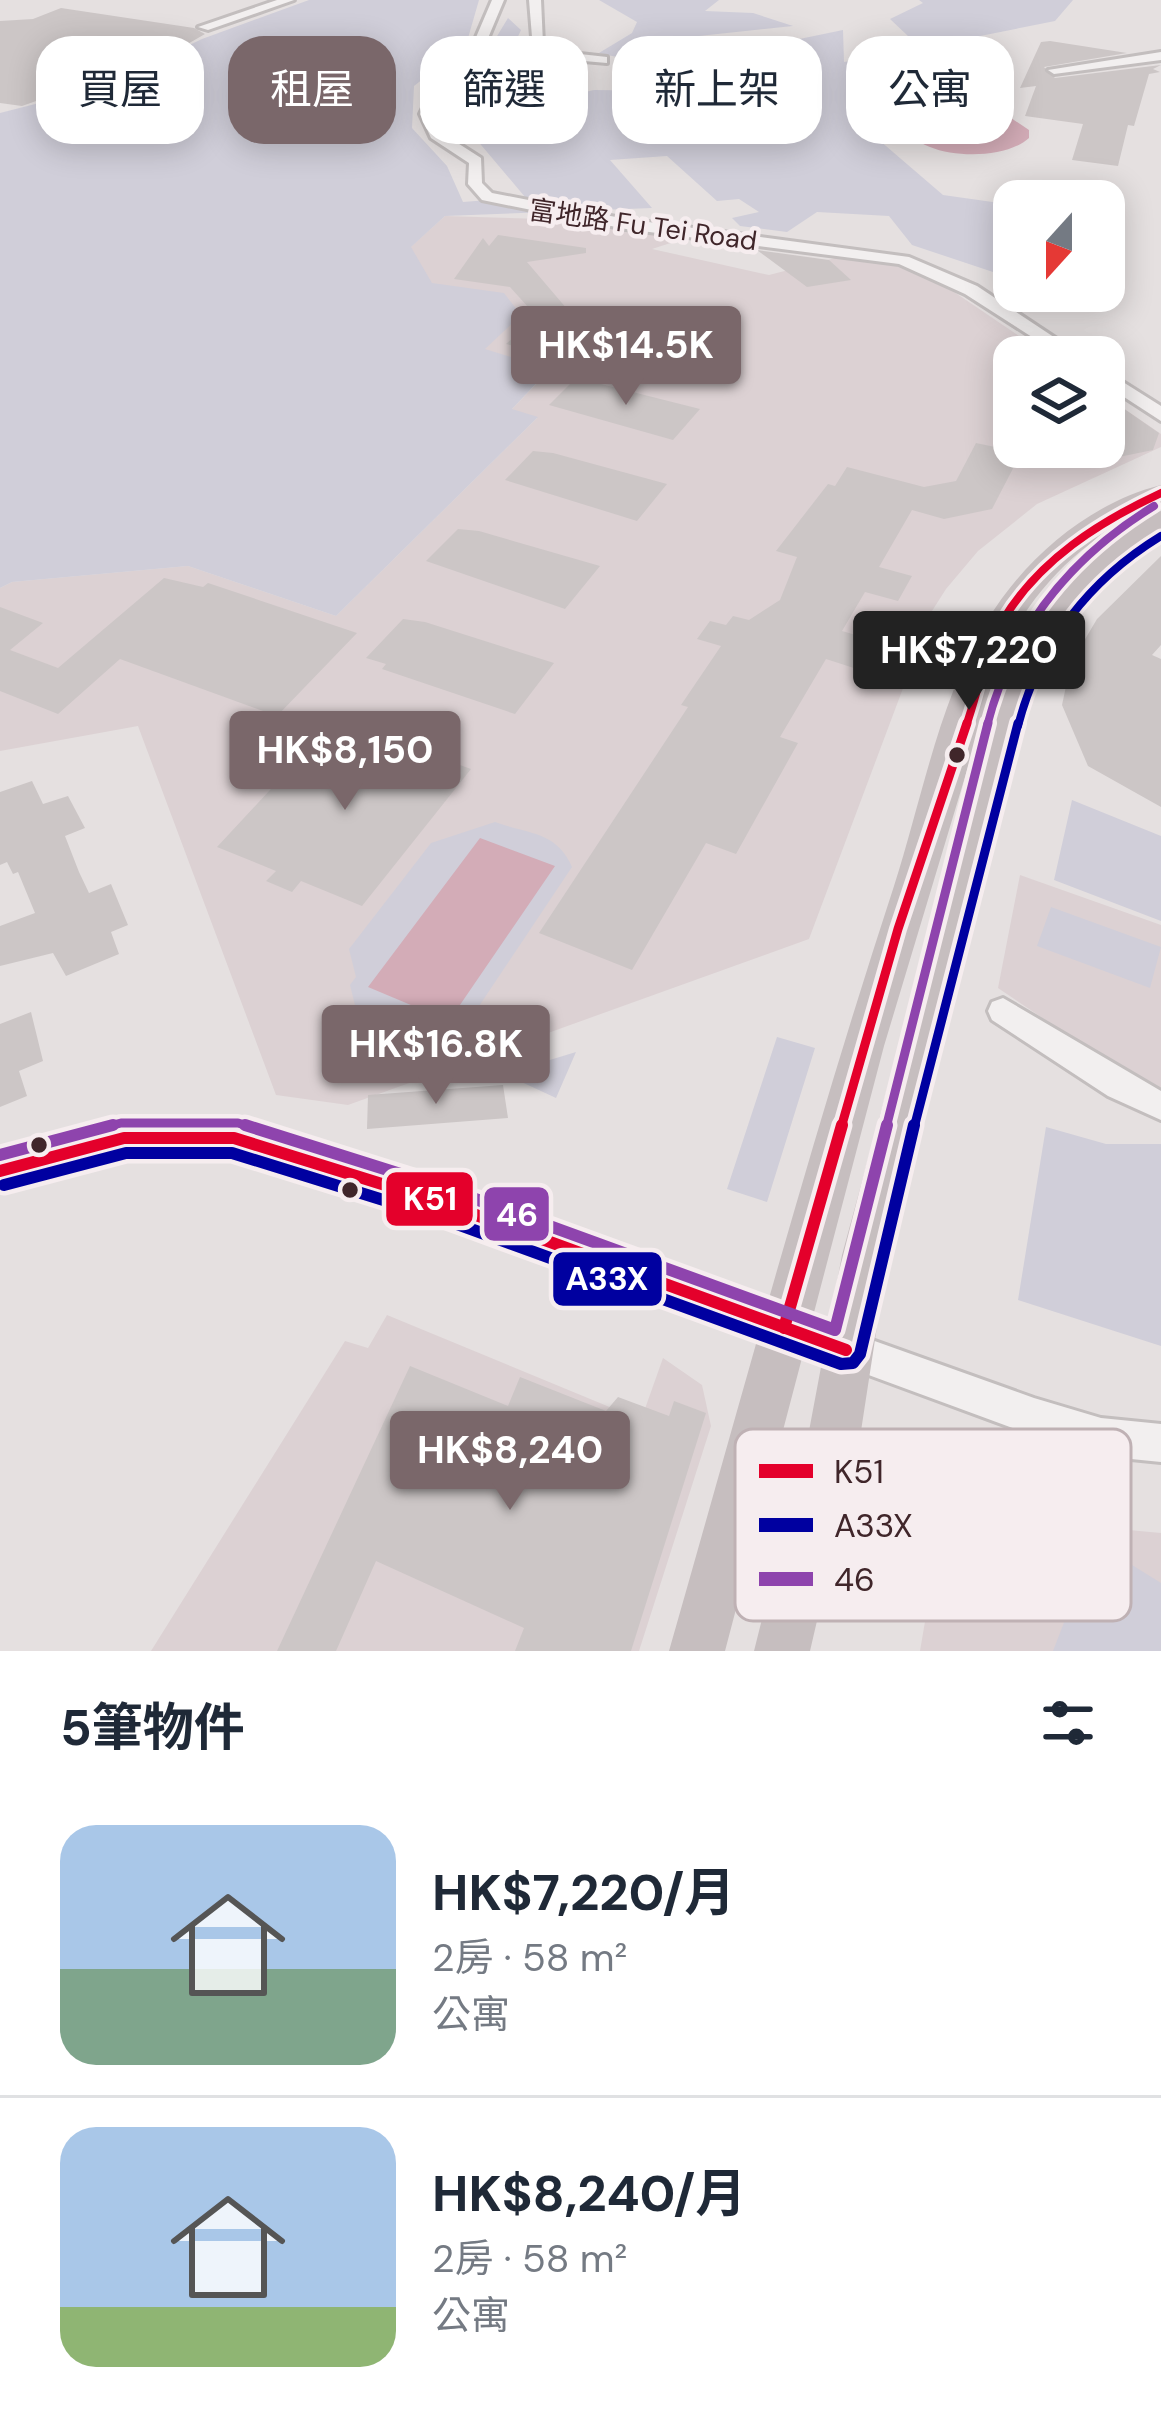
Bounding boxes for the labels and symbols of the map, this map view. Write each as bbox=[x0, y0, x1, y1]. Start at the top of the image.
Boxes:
north arrow bbox=[993, 180, 1125, 312]
street label: 富地路 Fu Tei Road bbox=[527, 192, 759, 258]
pin: HK$14.5K bbox=[502, 306, 750, 408]
pin: HK$7,220 bbox=[845, 611, 1093, 713]
pin: HK$8,150 bbox=[221, 711, 469, 813]
unlabelled marker bbox=[946, 744, 968, 766]
pin: HK$16.8K bbox=[312, 1005, 560, 1107]
unlabelled marker bbox=[28, 1134, 50, 1156]
line badge: K51 bbox=[384, 1170, 475, 1228]
text: K51 bbox=[403, 1177, 457, 1220]
unlabelled marker bbox=[339, 1179, 361, 1201]
line badge: 46 bbox=[482, 1185, 551, 1243]
text: 46 bbox=[496, 1193, 538, 1236]
line badge: A33X bbox=[551, 1250, 664, 1308]
text: A33X bbox=[565, 1257, 649, 1300]
pin: HK$8,240 bbox=[386, 1411, 634, 1513]
legend bbox=[735, 1429, 1131, 1621]
text: K51 bbox=[834, 1450, 884, 1493]
text: A33X bbox=[834, 1504, 913, 1547]
text: 46 bbox=[834, 1558, 875, 1601]

